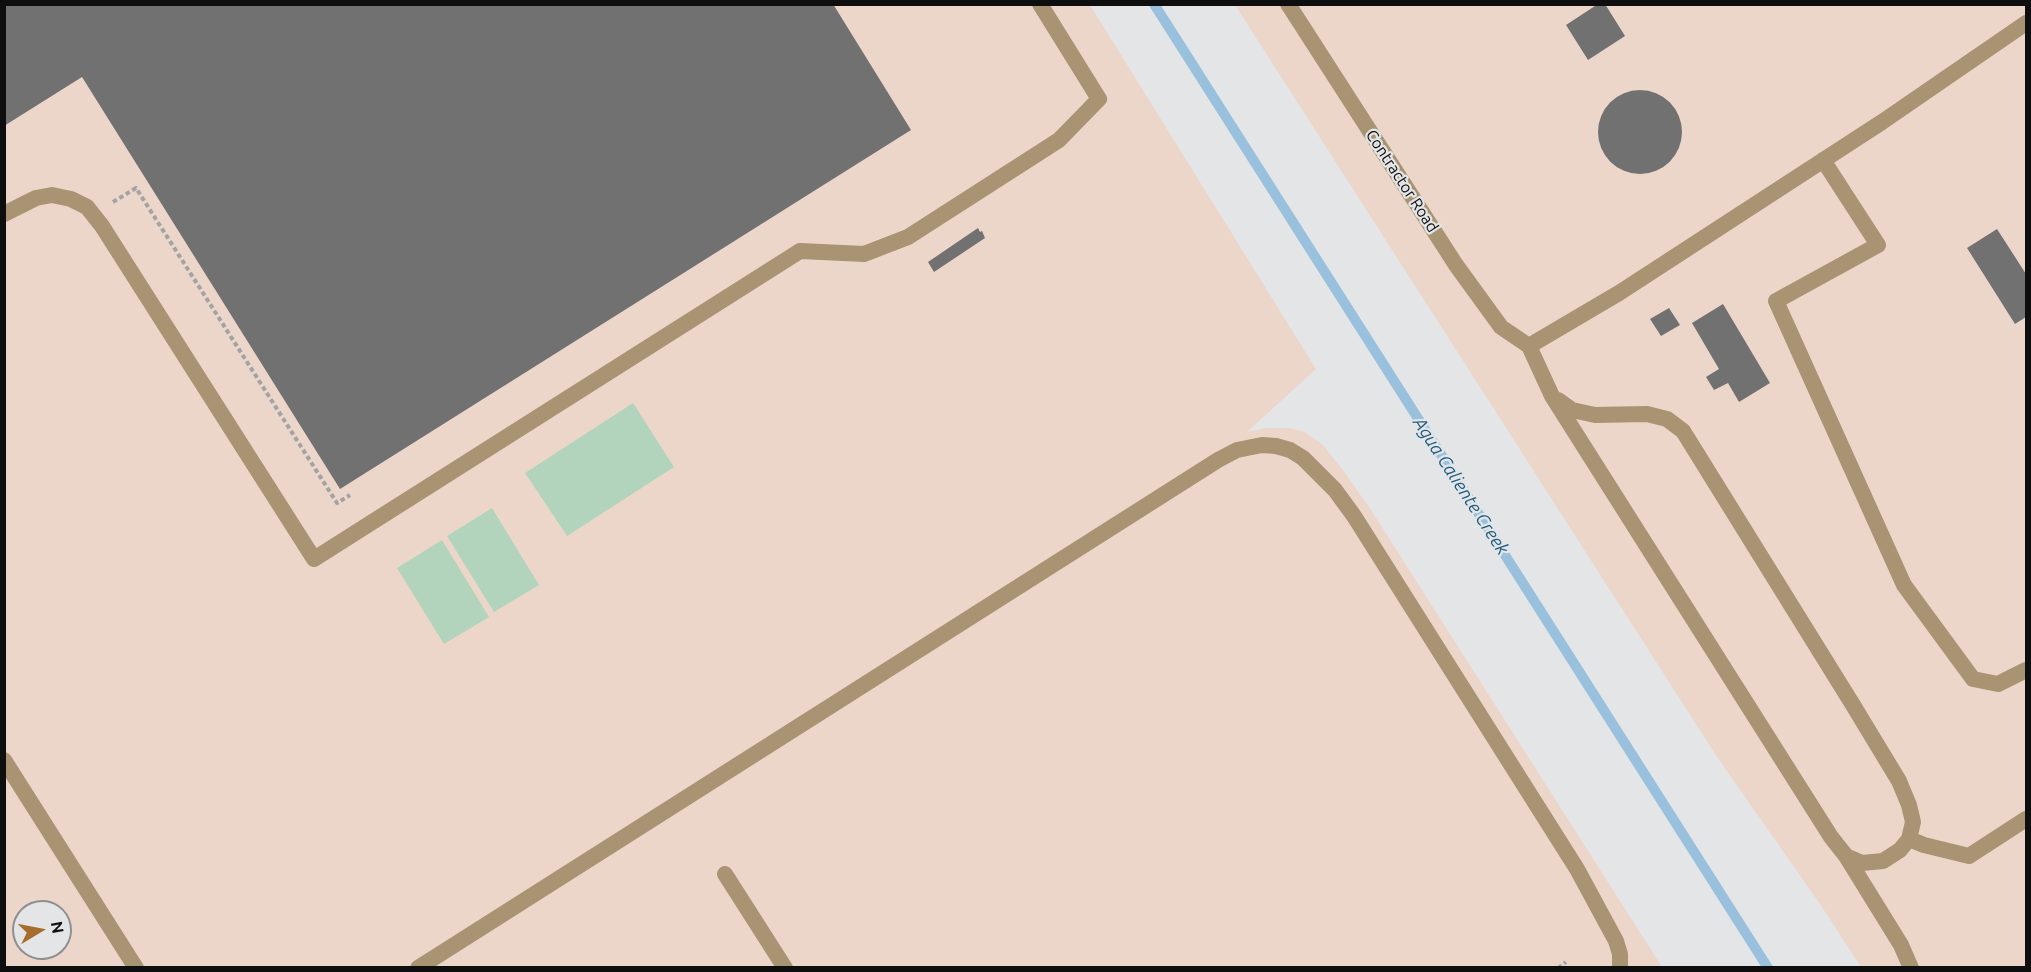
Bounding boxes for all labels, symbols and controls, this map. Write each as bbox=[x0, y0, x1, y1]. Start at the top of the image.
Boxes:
street label: Contractor Road bbox=[1362, 126, 1442, 236]
water label: Agua Caliente Creek bbox=[1408, 413, 1514, 559]
north arrow bbox=[12, 900, 72, 960]
text: N bbox=[48, 920, 68, 935]

